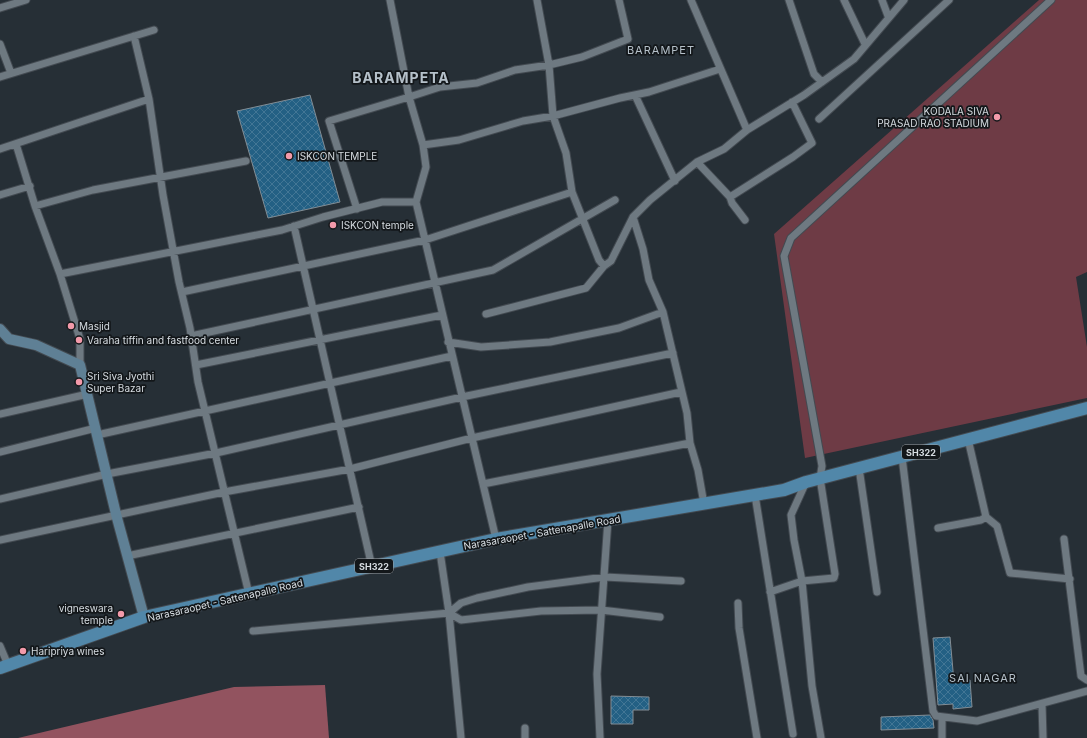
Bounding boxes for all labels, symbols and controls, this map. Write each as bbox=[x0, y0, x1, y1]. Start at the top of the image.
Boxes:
district label: BARAMPET bbox=[627, 43, 695, 57]
district label: BARAMPETA bbox=[352, 69, 450, 86]
place label: KODALA SIVA PRASAD RAO STADIUM bbox=[877, 105, 989, 129]
marker: KODALA SIVA PRASAD RAO STADIUM bbox=[992, 112, 1002, 122]
place label: ISKCON TEMPLE bbox=[297, 150, 377, 162]
marker: ISKCON TEMPLE bbox=[284, 151, 294, 161]
place label: ISKCON temple bbox=[341, 219, 414, 231]
marker: ISKCON temple bbox=[328, 220, 338, 230]
place label: Masjid bbox=[79, 320, 110, 332]
marker: Masjid bbox=[66, 321, 76, 331]
place label: Varaha tiffin and fastfood center bbox=[87, 334, 239, 346]
marker: Varaha tiffin and fastfood center bbox=[74, 335, 84, 345]
place label: Sri Siva Jyothi Super Bazar bbox=[87, 370, 154, 394]
marker: Sri Siva Jyothi Super Bazar bbox=[74, 377, 84, 387]
road number: SH322 bbox=[902, 445, 940, 459]
street label: Narasaraopet - Sattenapalle Road bbox=[463, 512, 621, 552]
road number: SH322 bbox=[355, 559, 393, 573]
street label: Narasaraopet - Sattenapalle Road bbox=[146, 576, 304, 624]
place label: vigneswara temple bbox=[59, 602, 113, 626]
marker: vigneswara temple bbox=[116, 609, 126, 619]
place label: Haripriya wines bbox=[31, 645, 104, 657]
marker: Haripriya wines bbox=[18, 646, 28, 656]
district label: SAI NAGAR bbox=[949, 671, 1017, 685]

